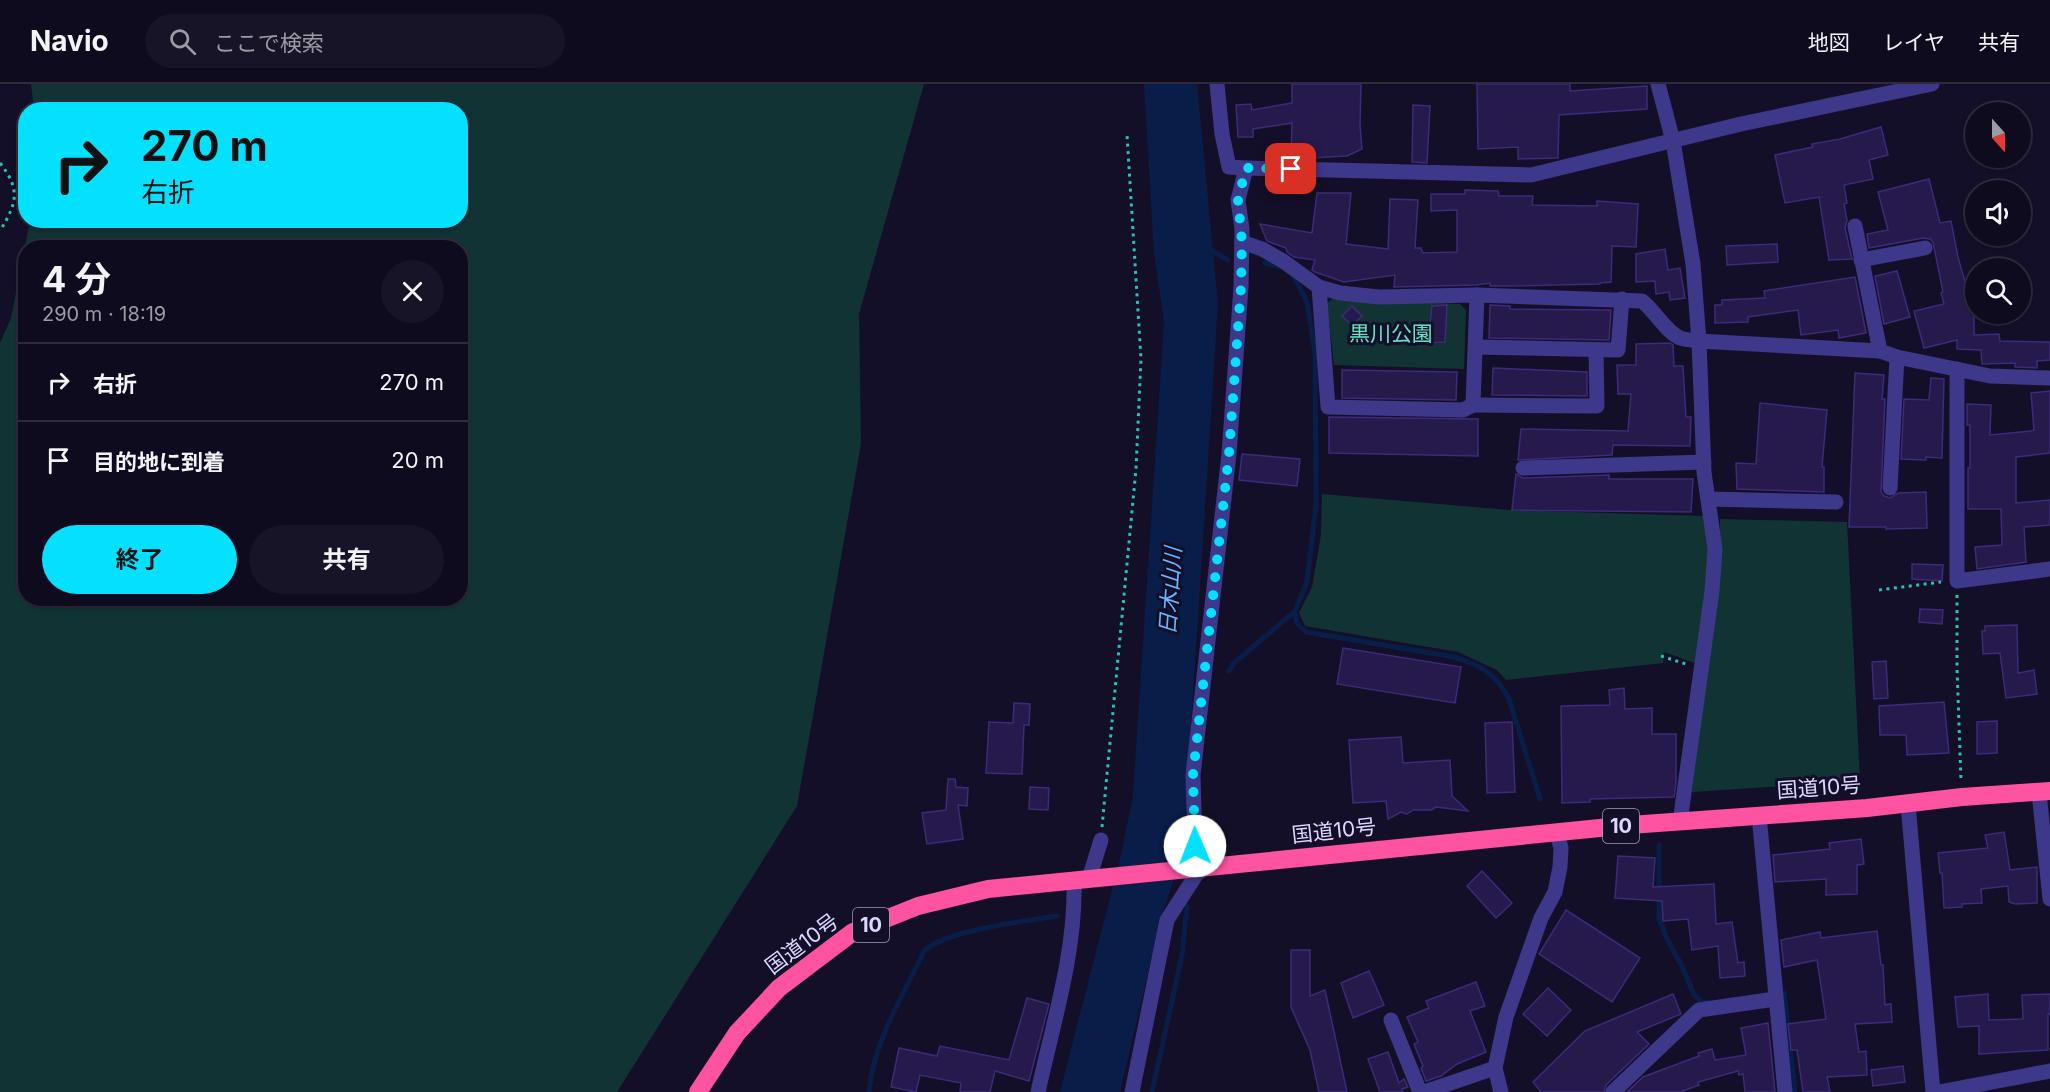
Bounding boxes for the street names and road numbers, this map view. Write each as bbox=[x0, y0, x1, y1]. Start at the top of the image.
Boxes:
street label: 国道10号 bbox=[1776, 772, 1862, 803]
road number: 10 bbox=[1603, 809, 1639, 843]
street label: 国道10号 bbox=[1290, 814, 1377, 847]
street label: 国道10号 bbox=[760, 908, 843, 979]
road number: 10 bbox=[853, 908, 889, 942]

